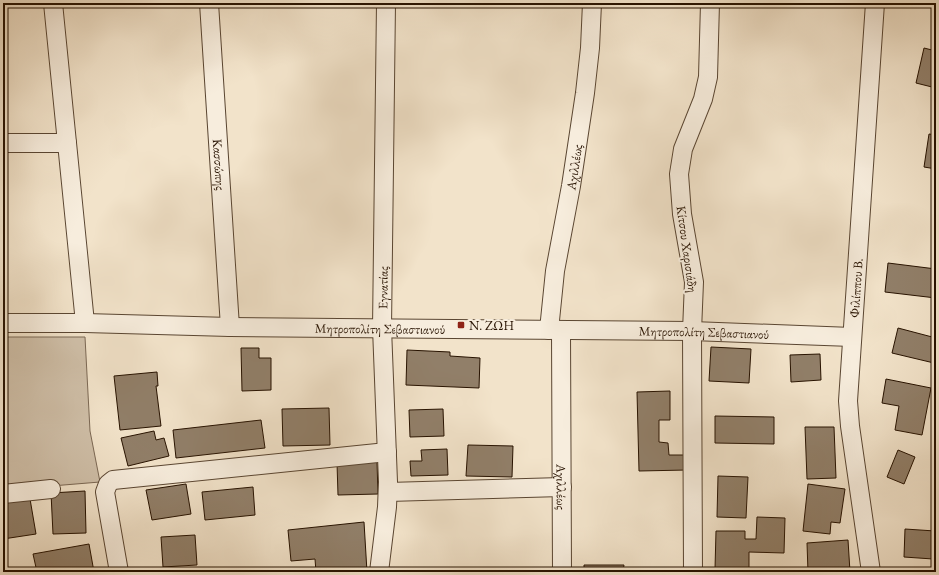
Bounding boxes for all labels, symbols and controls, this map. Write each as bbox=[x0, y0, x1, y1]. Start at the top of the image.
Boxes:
street label: Κασσώπης bbox=[209, 138, 230, 192]
street label: Αχιλλέως bbox=[562, 142, 586, 192]
street label: Κίτσου Χαρισιάδη bbox=[673, 205, 701, 293]
street label: Φιλίππου Β. bbox=[845, 257, 866, 318]
street label: Εγνατίας bbox=[374, 266, 391, 309]
place label: Ν. ΖΩΗ bbox=[469, 317, 515, 334]
street label: Μητροπολίτη Σεβαστιανού bbox=[315, 319, 446, 337]
marker: Ν. ΖΩΗ bbox=[456, 320, 466, 330]
street label: Μητροπολίτη Σεβαστιανού bbox=[639, 322, 770, 342]
street label: Αχιλλέως bbox=[553, 463, 570, 511]

